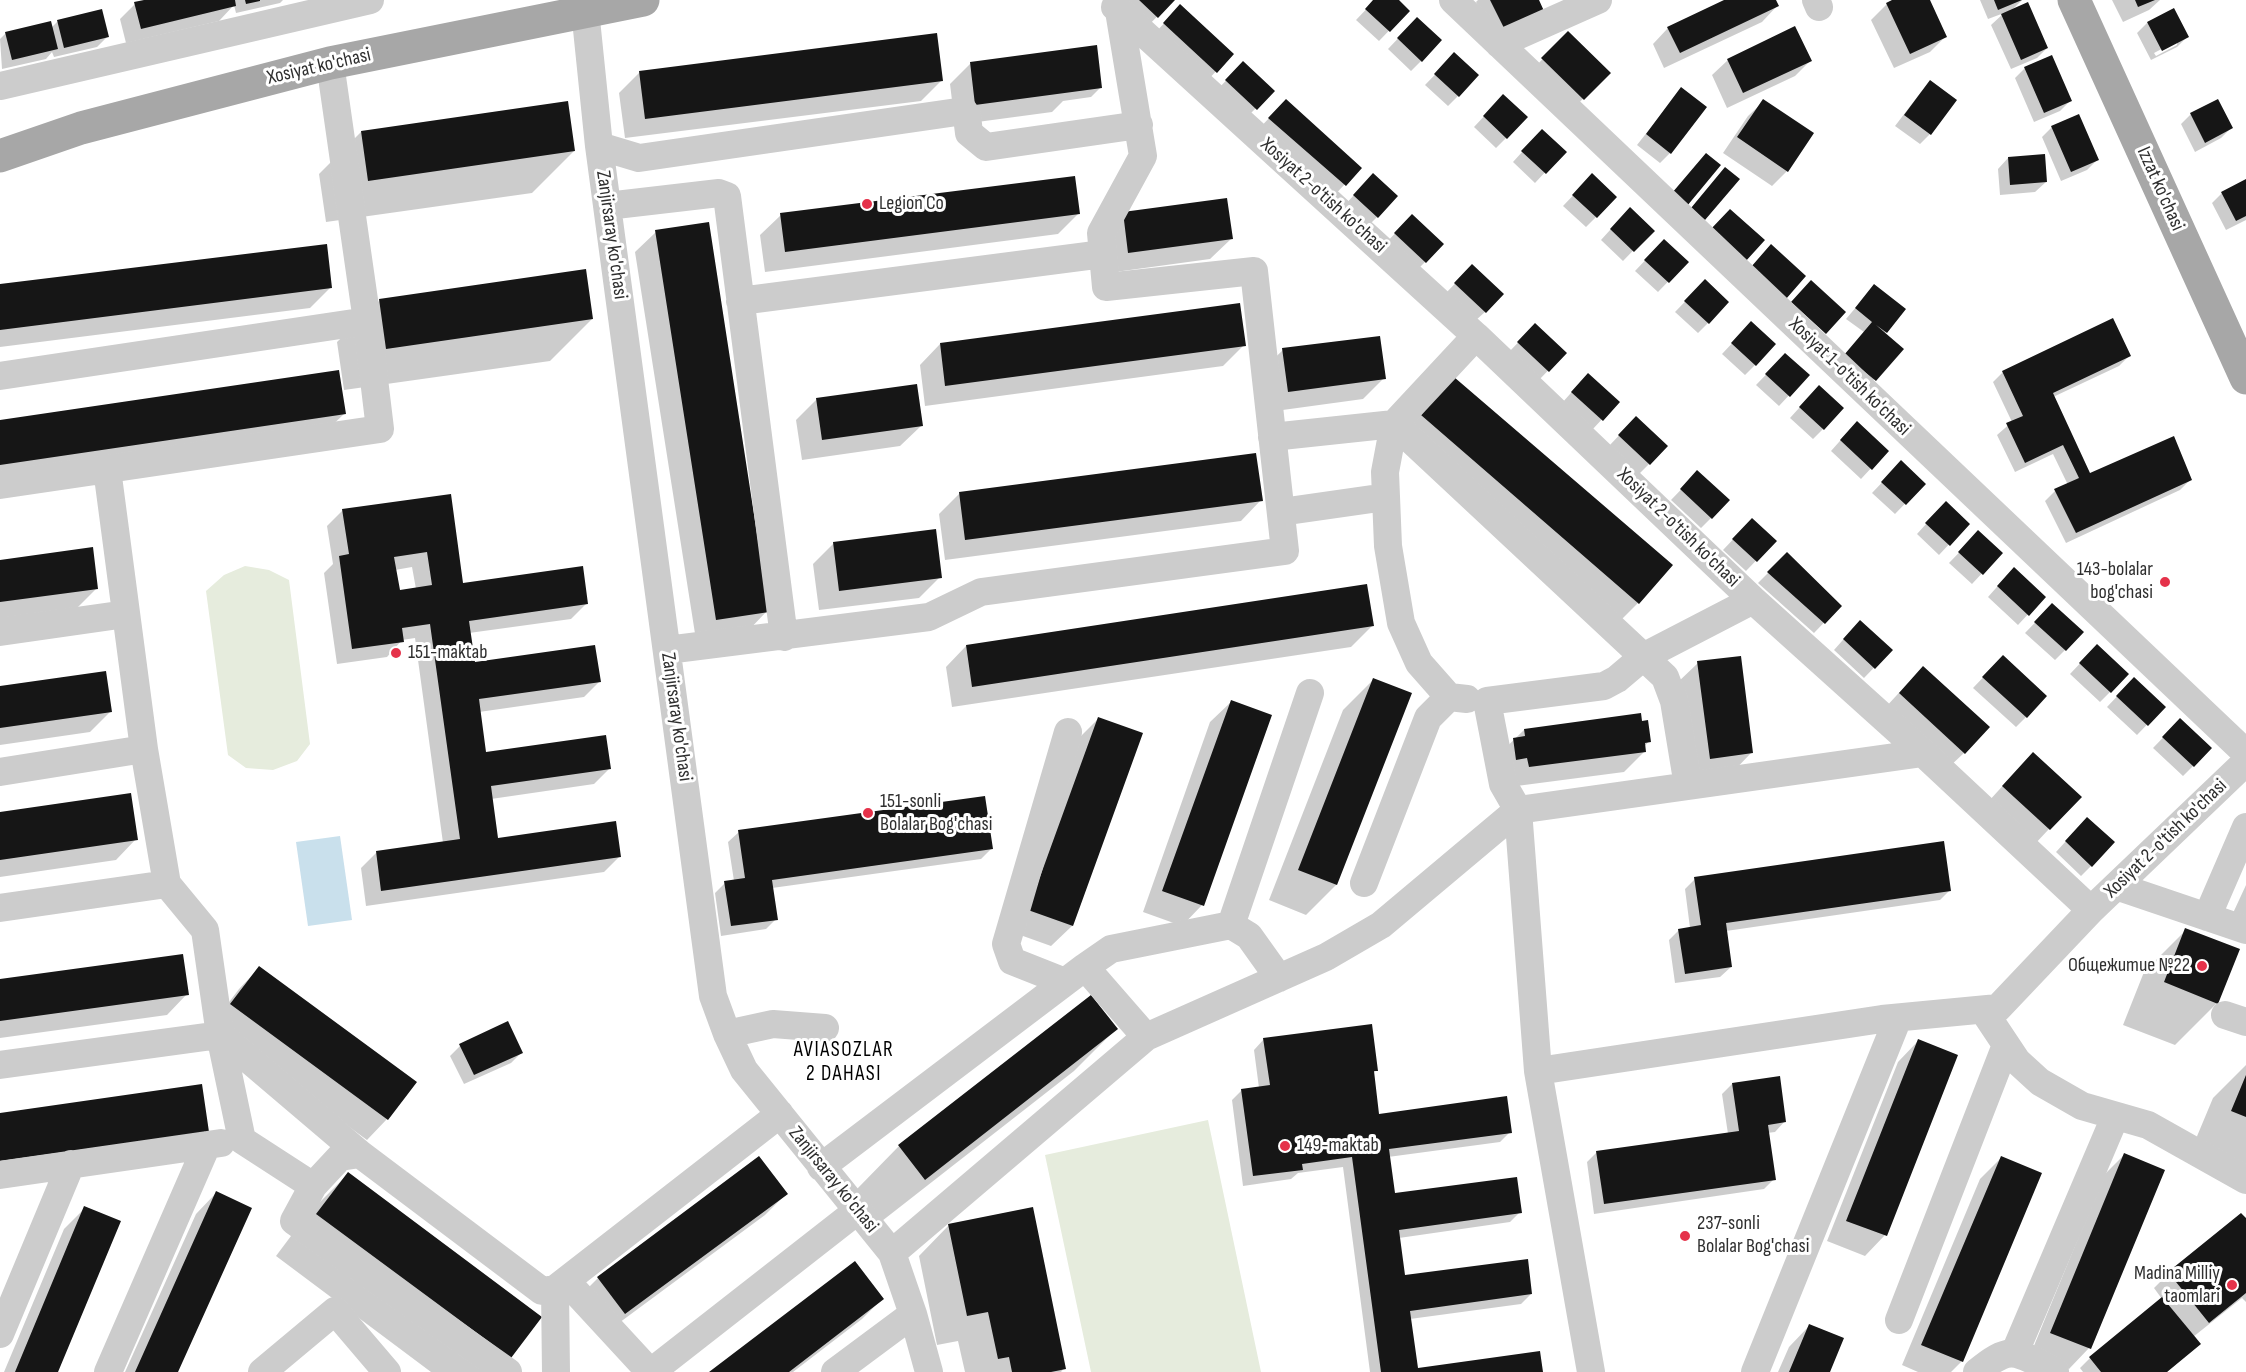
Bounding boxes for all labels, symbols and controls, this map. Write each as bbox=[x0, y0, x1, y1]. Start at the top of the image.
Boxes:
street label: Xosiyat ko'chasi bbox=[265, 43, 373, 91]
street label: Xosiyat 2-o'tish ko'chasi bbox=[1255, 133, 1391, 259]
street label: Izzat ko'chasi bbox=[2131, 143, 2189, 235]
street label: Zanjirsaray ko'chasi bbox=[590, 169, 632, 301]
place label: Legion Co bbox=[879, 192, 944, 216]
marker: Legion Co bbox=[860, 197, 874, 211]
street label: Xosiyat 1-o'tish ko'chasi bbox=[1783, 313, 1915, 441]
street label: Xosiyat 2-o'tish ko'chasi bbox=[1612, 463, 1744, 593]
place label: 143-bolalar bog'chasi bbox=[2077, 558, 2153, 605]
marker: 143-bolalar bog'chasi bbox=[2158, 575, 2172, 589]
place label: 151-maktab bbox=[408, 641, 488, 665]
marker: 151-maktab bbox=[389, 646, 403, 660]
street label: Zanjirsaray ko'chasi bbox=[655, 651, 697, 783]
street label: Xosiyat 2-o'tish ko'chasi bbox=[2100, 774, 2232, 904]
place label: 151-sonli Bolalar Bog'chasi bbox=[880, 790, 992, 837]
marker: 151-sonli Bolalar Bog'chasi bbox=[861, 806, 875, 820]
place label: Общежитие №22 bbox=[2068, 954, 2190, 978]
marker: Общежитие №22 bbox=[2195, 959, 2209, 973]
district label: AVIASOZLAR 2 DAHASI bbox=[794, 1038, 894, 1088]
street label: Zanjirsaray ko'chasi bbox=[783, 1122, 883, 1238]
place label: 149-maktab bbox=[1297, 1134, 1379, 1158]
marker: 149-maktab bbox=[1278, 1139, 1292, 1153]
place label: 237-sonli Bolalar Bog'chasi bbox=[1697, 1212, 1809, 1259]
marker: 237-sonli Bolalar Bog'chasi bbox=[1678, 1229, 1692, 1243]
place label: Madina Milliy taomlari bbox=[2134, 1262, 2220, 1309]
marker: Madina Milliy taomlari bbox=[2225, 1278, 2239, 1292]

